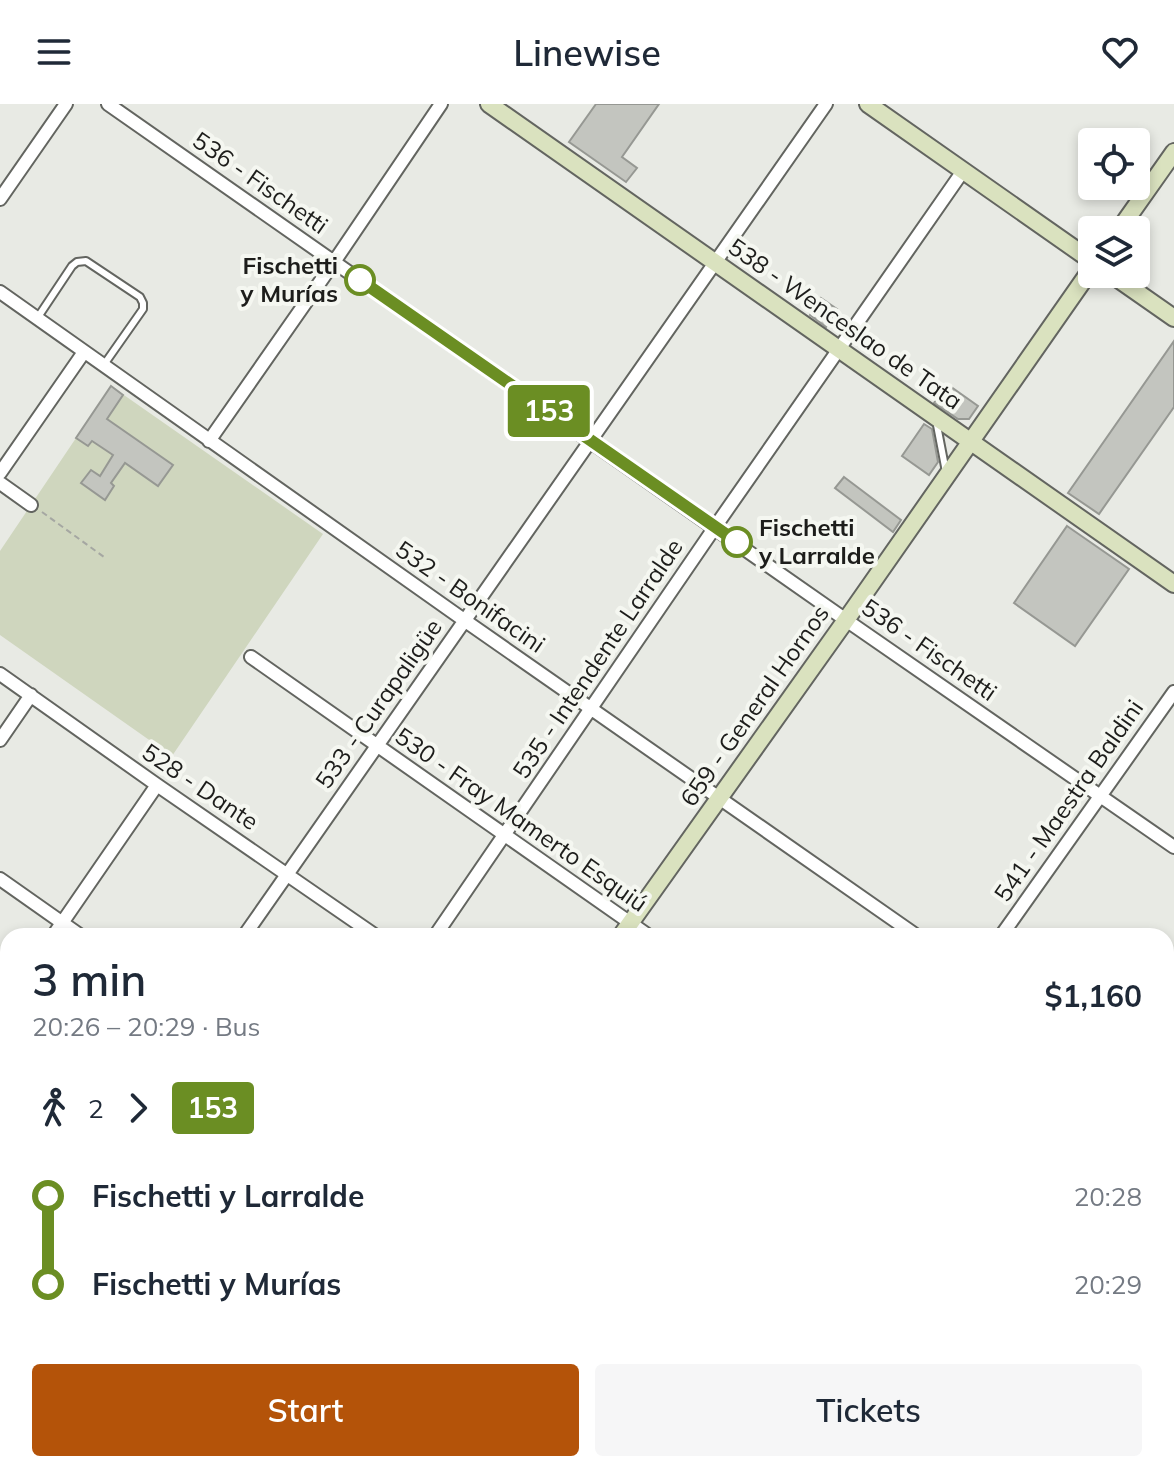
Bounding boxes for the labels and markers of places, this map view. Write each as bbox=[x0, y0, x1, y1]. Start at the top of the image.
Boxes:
place label: Fischetti y Murías bbox=[240, 250, 338, 308]
marker: Fischetti y Murías bbox=[345, 265, 375, 295]
place label: Fischetti y Larralde bbox=[758, 512, 875, 570]
marker: Fischetti y Larralde bbox=[722, 527, 752, 557]

